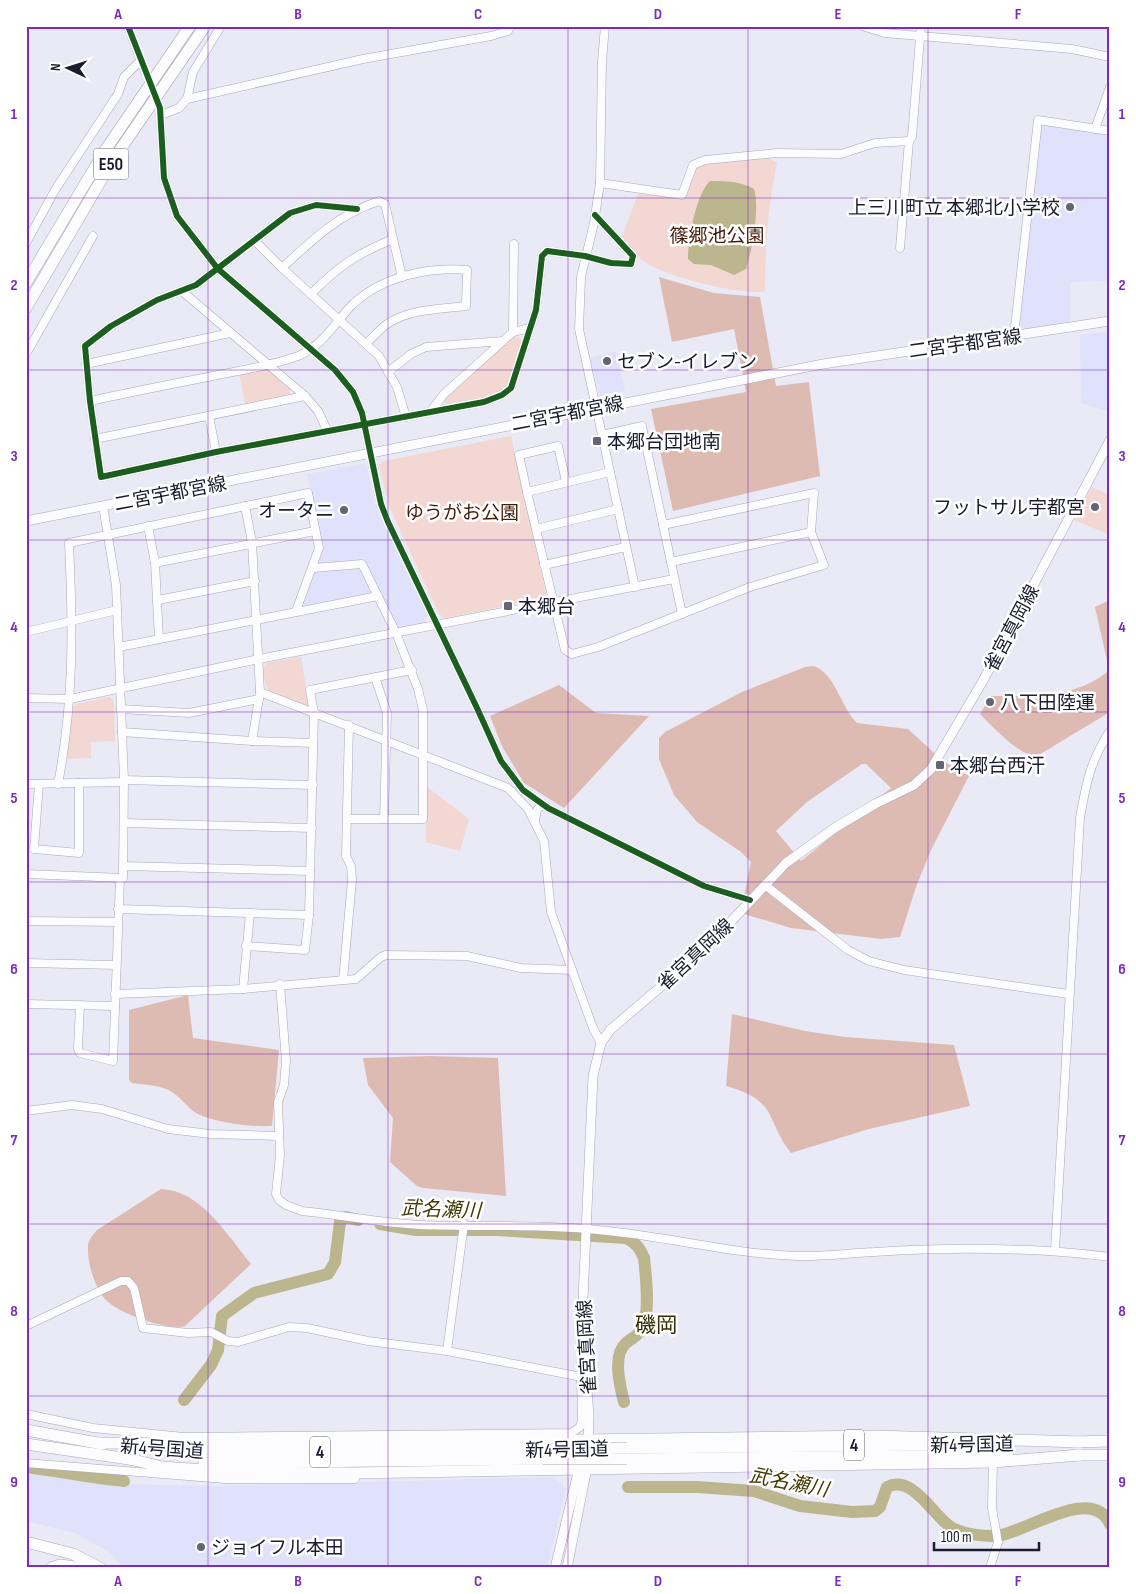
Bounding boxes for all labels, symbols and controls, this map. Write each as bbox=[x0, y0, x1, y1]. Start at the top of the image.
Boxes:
text: A bbox=[113, 5, 122, 24]
text: B bbox=[294, 5, 302, 24]
text: C bbox=[474, 5, 482, 24]
text: D bbox=[654, 5, 662, 24]
text: E bbox=[835, 5, 842, 24]
text: F bbox=[1015, 5, 1022, 24]
north arrow bbox=[42, 42, 92, 92]
text: N bbox=[47, 63, 64, 71]
text: 1 bbox=[11, 105, 18, 124]
text: 1 bbox=[1119, 105, 1126, 124]
road number: E50 bbox=[94, 148, 128, 180]
place label: 上三川町立 本郷北小学校 bbox=[848, 197, 1060, 220]
marker: 上三川町立 本郷北小学校 bbox=[1064, 201, 1076, 213]
park label: 篠郷池公園 bbox=[669, 225, 765, 248]
text: 2 bbox=[10, 276, 18, 295]
text: 2 bbox=[1118, 276, 1126, 295]
street label: 二宮宇都宮線 bbox=[907, 325, 1023, 364]
place label: セブン-イレブン bbox=[617, 351, 757, 374]
marker: セブン-イレブン bbox=[601, 355, 613, 367]
street label: 二宮宇都宮線 bbox=[509, 392, 625, 437]
place label: 本郷台団地南 bbox=[607, 431, 721, 454]
marker: 本郷台団地南 bbox=[591, 435, 603, 447]
text: 3 bbox=[10, 447, 18, 466]
text: 3 bbox=[1118, 447, 1126, 466]
street label: 二宮宇都宮線 bbox=[112, 472, 228, 517]
place label: フットサル宇都宮 bbox=[933, 497, 1085, 520]
place label: オータニ bbox=[258, 500, 334, 523]
marker: フットサル宇都宮 bbox=[1089, 501, 1101, 513]
park label: ゆうがお公園 bbox=[405, 502, 519, 525]
marker: オータニ bbox=[338, 504, 350, 516]
street label: 雀宮真岡線 bbox=[980, 581, 1045, 676]
place label: 本郷台 bbox=[518, 596, 575, 619]
marker: 本郷台 bbox=[502, 600, 514, 612]
text: 4 bbox=[10, 618, 18, 637]
text: 4 bbox=[1118, 618, 1126, 637]
place label: 八下田陸運 bbox=[1000, 692, 1095, 715]
marker: 八下田陸運 bbox=[984, 696, 996, 708]
place label: 本郷台西汗 bbox=[950, 755, 1045, 778]
marker: 本郷台西汗 bbox=[934, 759, 946, 771]
text: 5 bbox=[10, 789, 18, 808]
text: 5 bbox=[1118, 789, 1126, 808]
street label: 雀宮真岡線 bbox=[653, 914, 739, 996]
text: 6 bbox=[10, 960, 18, 979]
text: 6 bbox=[1118, 960, 1126, 979]
text: 7 bbox=[11, 1131, 18, 1150]
text: 7 bbox=[1119, 1131, 1126, 1150]
water label: 武名瀬川 bbox=[401, 1197, 483, 1223]
street label: 雀宮真岡線 bbox=[574, 1299, 601, 1395]
text: 8 bbox=[10, 1302, 18, 1321]
text: 8 bbox=[1118, 1302, 1126, 1321]
district label: 磯岡 bbox=[635, 1313, 677, 1338]
road number: 4 bbox=[844, 1430, 864, 1460]
street label: 新4号国道 bbox=[930, 1433, 1014, 1458]
street label: 新4号国道 bbox=[119, 1435, 205, 1464]
road number: 4 bbox=[310, 1436, 330, 1468]
street label: 新4号国道 bbox=[525, 1438, 609, 1463]
water label: 武名瀬川 bbox=[747, 1464, 832, 1503]
text: 9 bbox=[10, 1473, 18, 1492]
text: 9 bbox=[1118, 1473, 1126, 1492]
scale bar bbox=[934, 1519, 1038, 1551]
text: 100 m bbox=[941, 1528, 972, 1547]
place label: ジョイフル本田 bbox=[211, 1537, 344, 1560]
marker: ジョイフル本田 bbox=[195, 1541, 207, 1553]
text: A bbox=[113, 1572, 122, 1591]
text: B bbox=[294, 1572, 302, 1591]
text: C bbox=[474, 1572, 482, 1591]
text: D bbox=[654, 1572, 662, 1591]
text: E bbox=[835, 1572, 842, 1591]
text: F bbox=[1015, 1572, 1022, 1591]

